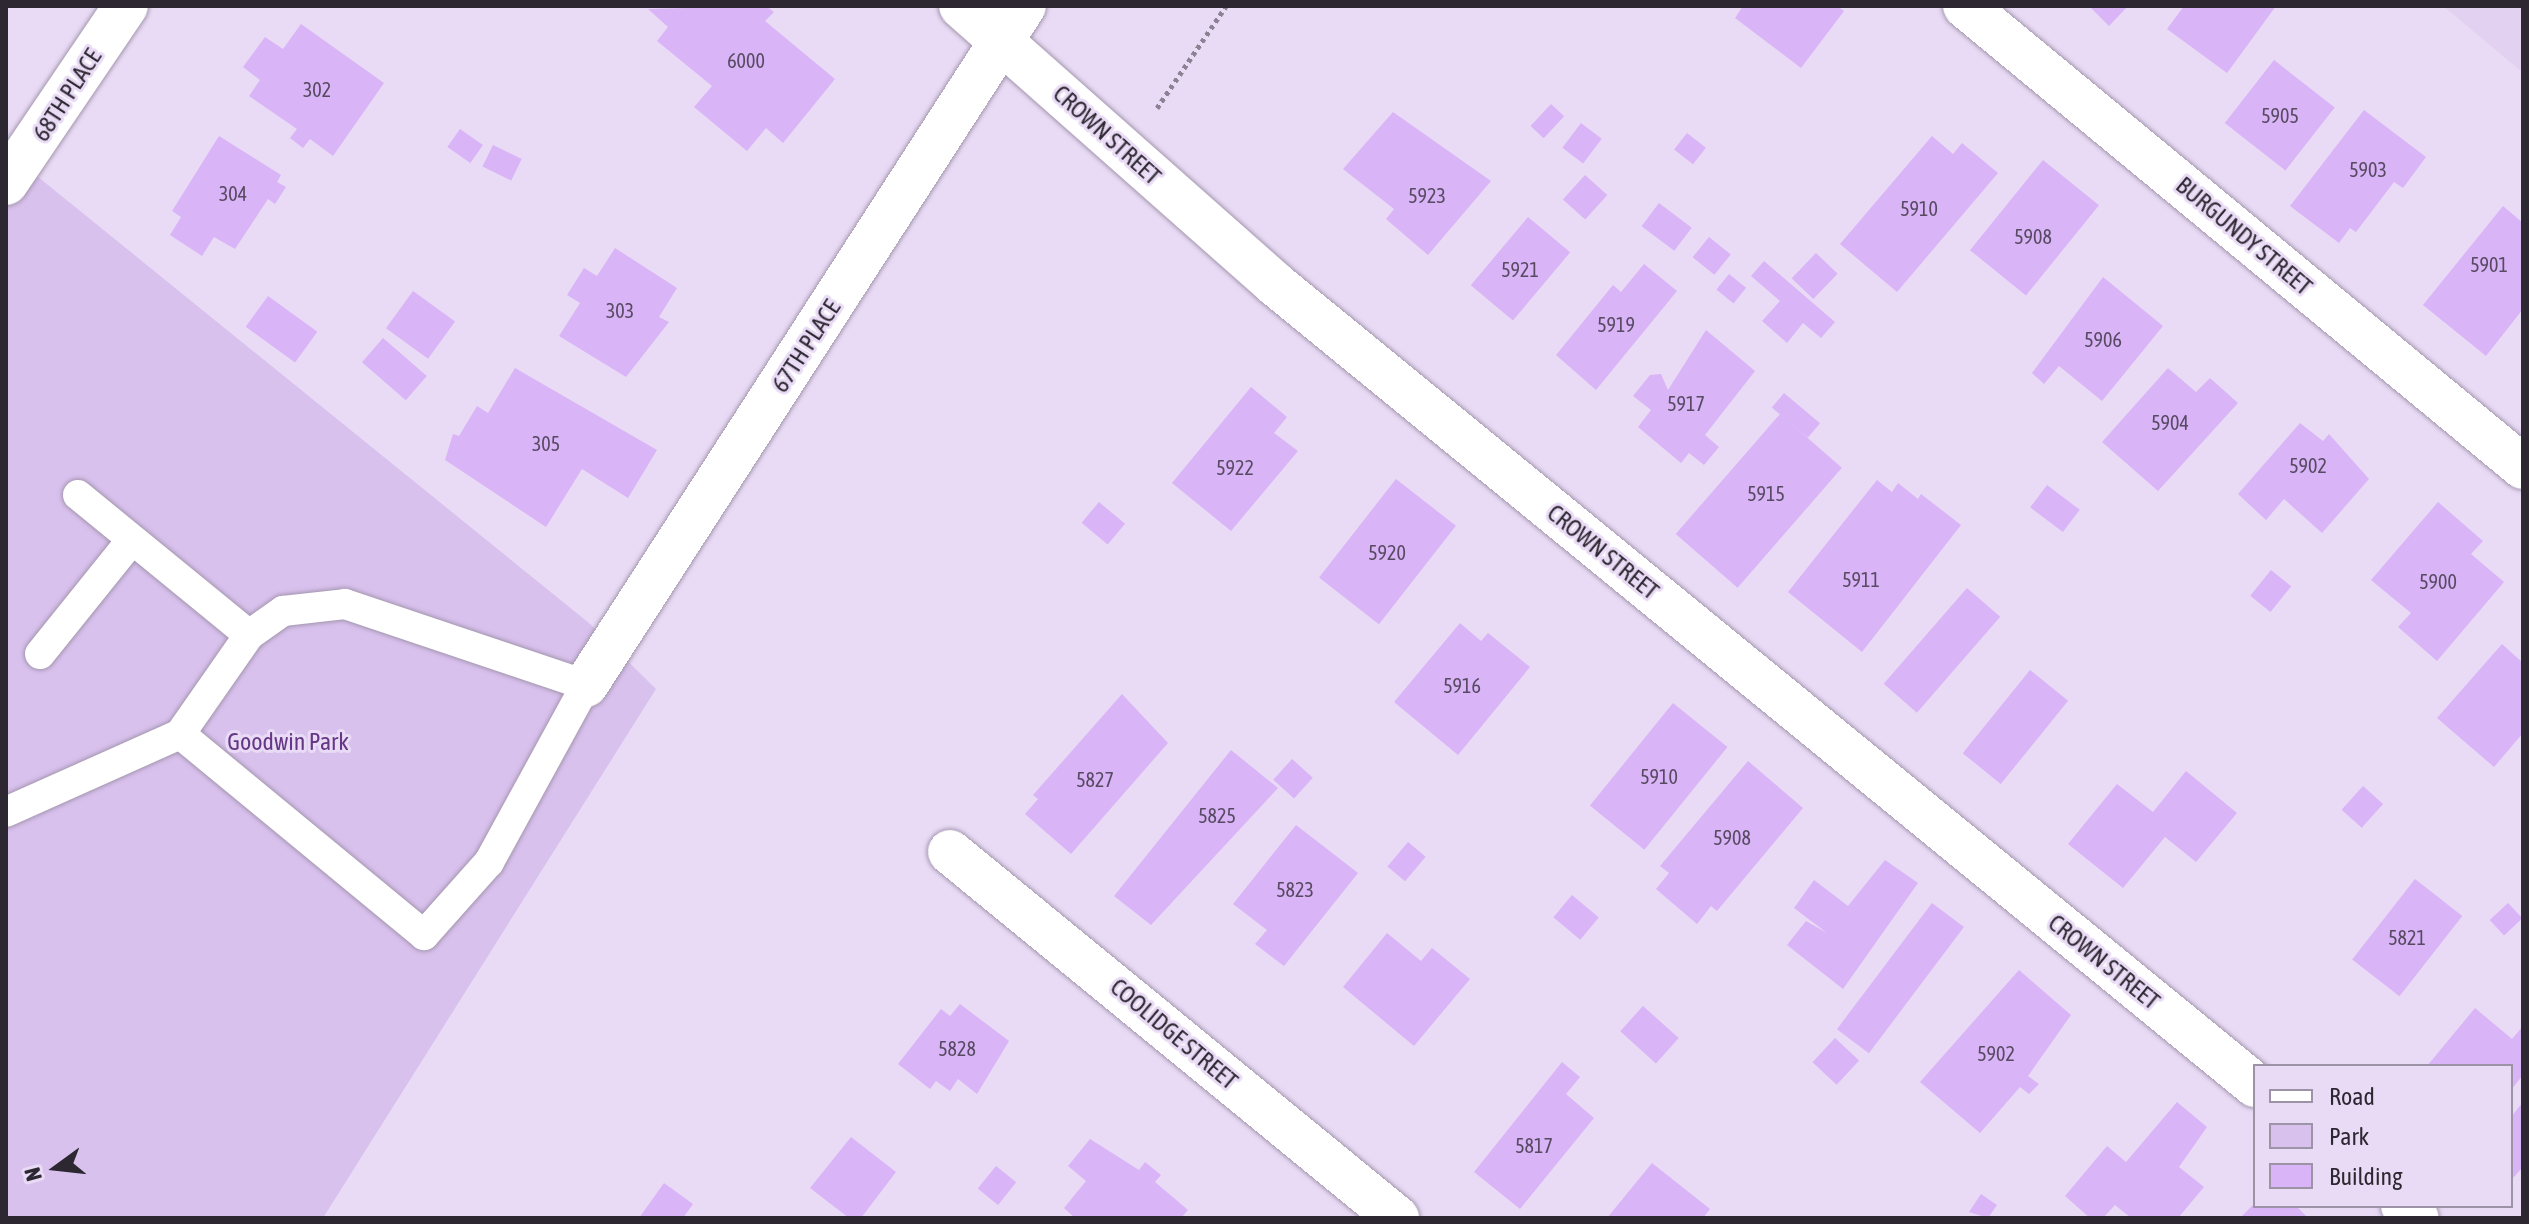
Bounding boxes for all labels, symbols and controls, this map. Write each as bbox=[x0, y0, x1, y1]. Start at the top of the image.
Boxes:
street label: 68TH PLACE bbox=[27, 43, 107, 147]
house number: 6000 bbox=[727, 48, 765, 72]
house number: 302 bbox=[303, 77, 331, 101]
street label: CROWN STREET bbox=[1047, 79, 1167, 191]
house number: 5905 bbox=[2261, 103, 2299, 127]
house number: 5903 bbox=[2349, 157, 2387, 181]
street label: BURGUNDY STREET bbox=[2170, 171, 2318, 301]
house number: 304 bbox=[219, 181, 247, 205]
house number: 5923 bbox=[1408, 183, 1446, 207]
house number: 5910 bbox=[1900, 196, 1938, 220]
house number: 5908 bbox=[2014, 224, 2052, 248]
house number: 5901 bbox=[2470, 252, 2508, 276]
house number: 5921 bbox=[1501, 257, 1539, 281]
street label: 67TH PLACE bbox=[766, 294, 846, 398]
house number: 303 bbox=[606, 298, 634, 322]
house number: 5919 bbox=[1597, 312, 1635, 336]
house number: 5906 bbox=[2084, 327, 2122, 351]
house number: 5917 bbox=[1667, 391, 1705, 415]
house number: 5904 bbox=[2151, 410, 2189, 434]
house number: 305 bbox=[532, 431, 560, 455]
house number: 5902 bbox=[2289, 453, 2327, 477]
house number: 5922 bbox=[1216, 455, 1254, 479]
house number: 5915 bbox=[1747, 481, 1785, 505]
street label: CROWN STREET bbox=[1542, 498, 1664, 606]
house number: 5920 bbox=[1368, 540, 1406, 564]
house number: 5911 bbox=[1842, 567, 1880, 591]
house number: 5900 bbox=[2419, 569, 2457, 593]
house number: 5916 bbox=[1443, 673, 1481, 697]
park label: Goodwin Park bbox=[227, 728, 349, 756]
house number: 5910 bbox=[1640, 764, 1678, 788]
house number: 5827 bbox=[1076, 767, 1114, 791]
house number: 5825 bbox=[1198, 803, 1236, 827]
house number: 5908 bbox=[1713, 825, 1751, 849]
house number: 5823 bbox=[1276, 877, 1314, 901]
street label: CROWN STREET bbox=[2043, 908, 2165, 1016]
house number: 5821 bbox=[2388, 925, 2426, 949]
street label: COOLIDGE STREET bbox=[1105, 972, 1243, 1096]
house number: 5828 bbox=[938, 1036, 976, 1060]
house number: 5902 bbox=[1977, 1041, 2015, 1065]
legend bbox=[2253, 1064, 2513, 1208]
text: Road bbox=[2329, 1083, 2375, 1110]
text: Park bbox=[2329, 1123, 2369, 1150]
north arrow bbox=[16, 1128, 96, 1208]
house number: 5817 bbox=[1515, 1133, 1553, 1157]
text: Building bbox=[2329, 1163, 2402, 1190]
text: N bbox=[19, 1165, 47, 1184]

